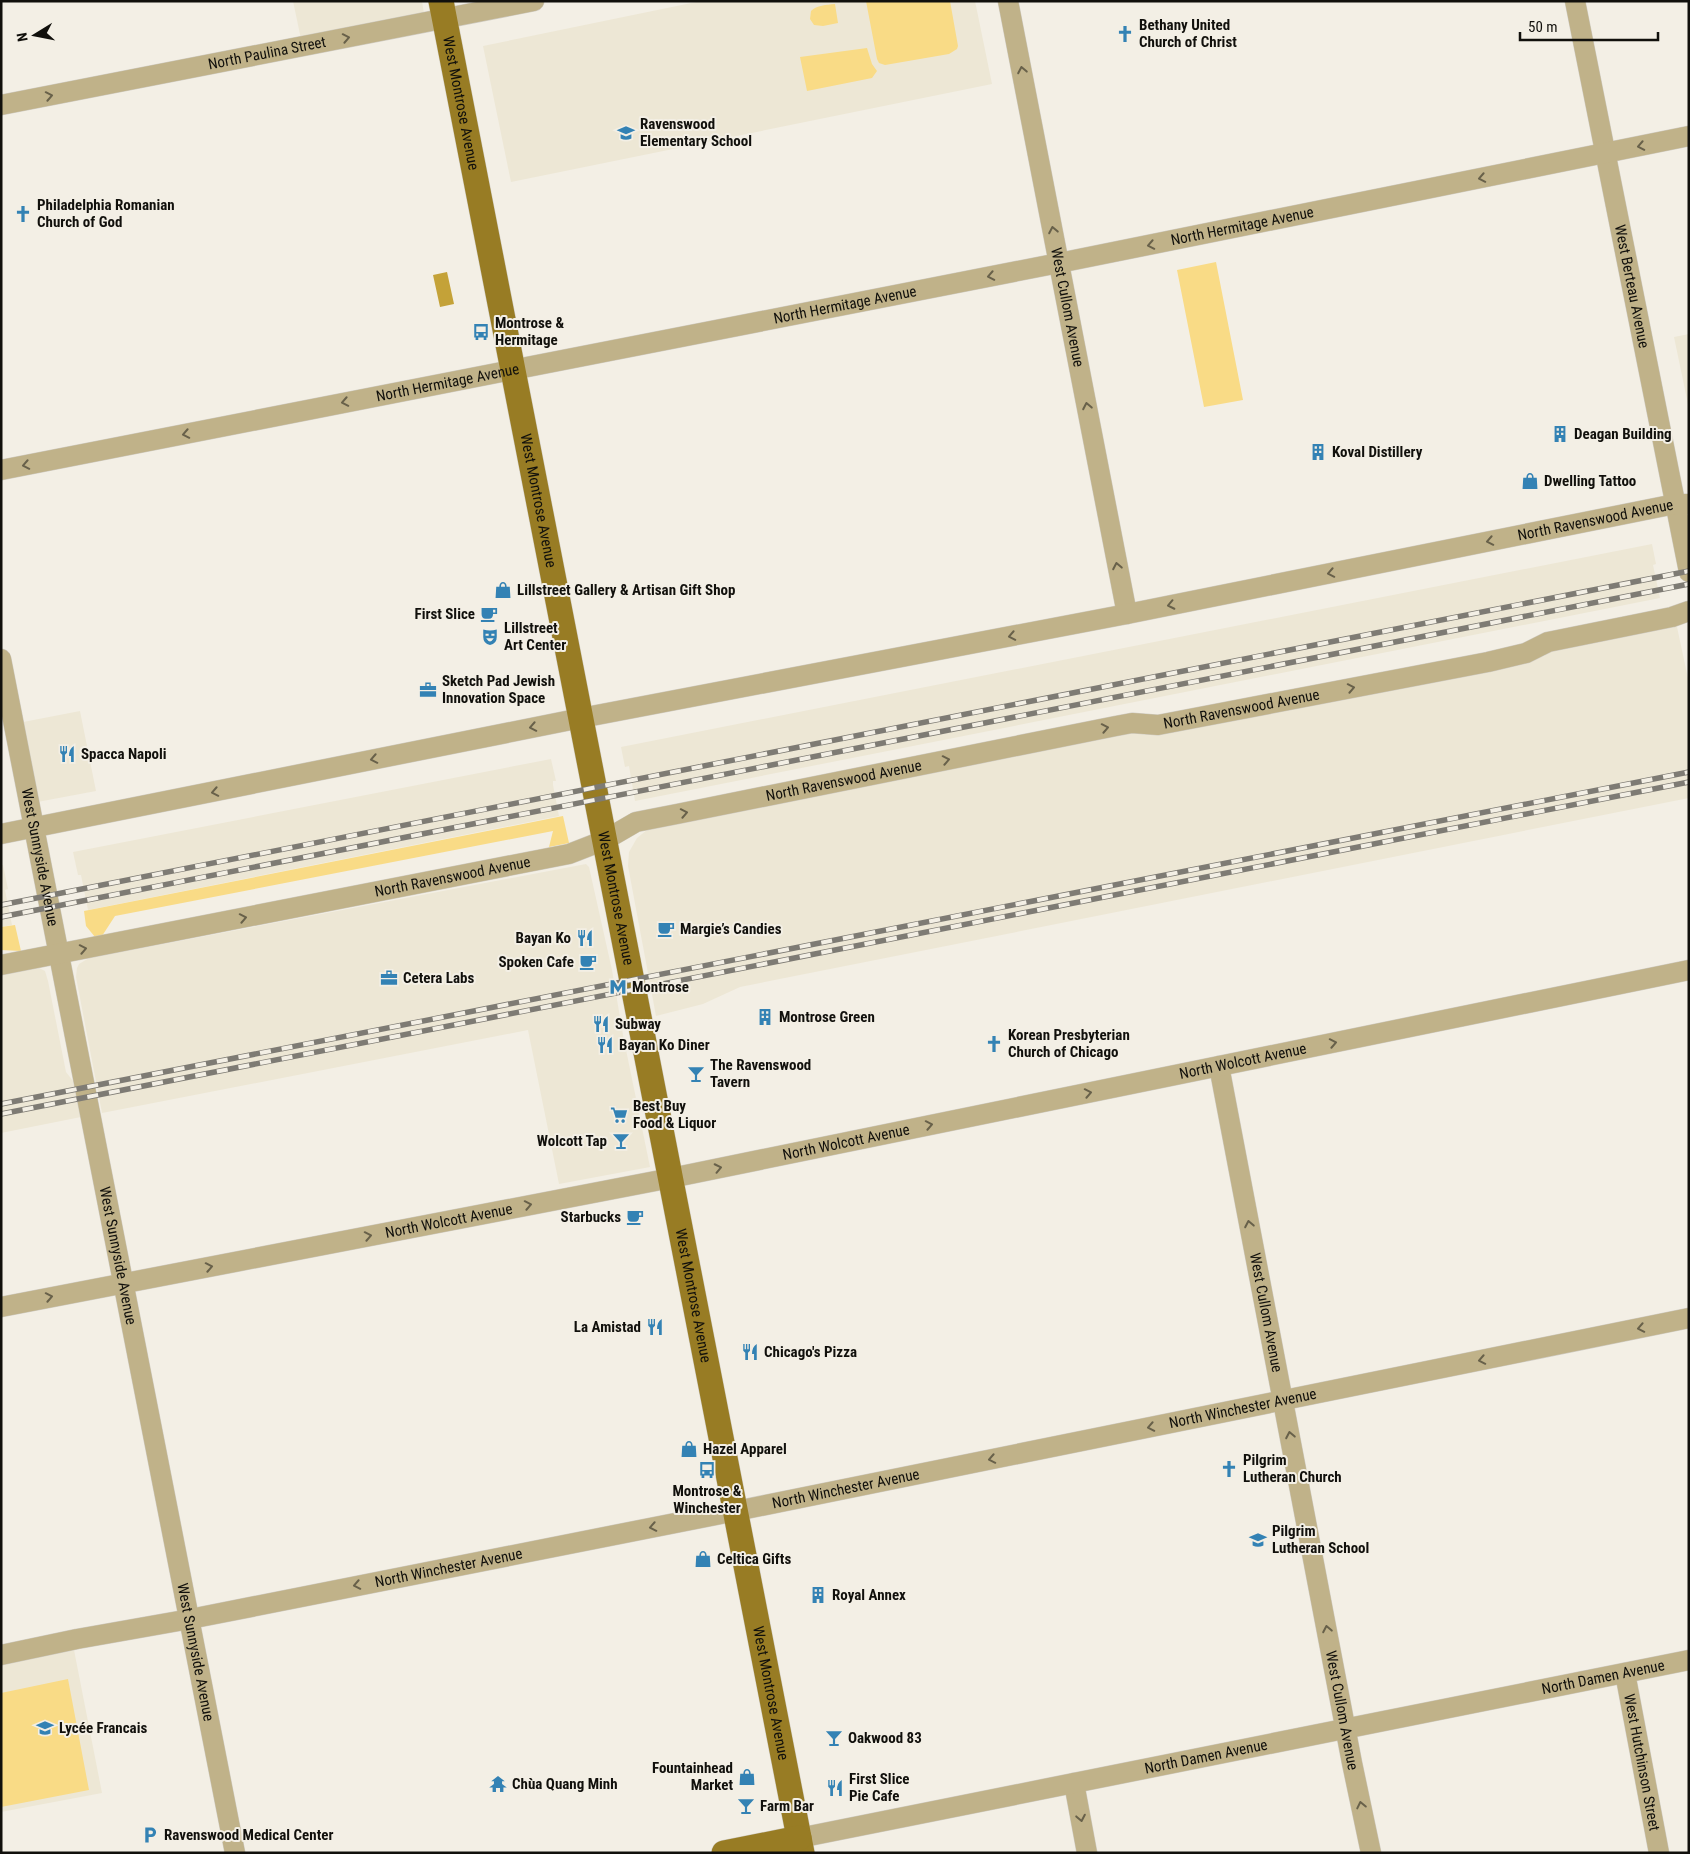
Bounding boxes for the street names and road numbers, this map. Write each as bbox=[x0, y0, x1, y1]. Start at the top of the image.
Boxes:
street label: North Paulina Street bbox=[207, 33, 327, 73]
street label: West Montrose Avenue bbox=[439, 35, 483, 172]
street label: North Hermitage Avenue bbox=[1169, 203, 1315, 249]
street label: West Berteau Avenue bbox=[1611, 223, 1653, 350]
street label: West Cullom Avenue bbox=[1047, 246, 1088, 368]
street label: North Hermitage Avenue bbox=[772, 282, 918, 328]
street label: North Hermitage Avenue bbox=[374, 360, 521, 405]
street label: West Montrose Avenue bbox=[517, 432, 560, 569]
street label: North Ravenswood Avenue bbox=[1516, 496, 1675, 544]
street label: North Ravenswood Avenue bbox=[1162, 685, 1321, 733]
street label: North Ravenswood Avenue bbox=[764, 756, 923, 805]
street label: West Sunnyside Avenue bbox=[18, 787, 62, 928]
street label: West Montrose Avenue bbox=[594, 830, 638, 967]
street label: North Ravenswood Avenue bbox=[373, 853, 532, 901]
street label: North Wolcott Avenue bbox=[1178, 1039, 1308, 1083]
street label: North Wolcott Avenue bbox=[781, 1120, 911, 1164]
street label: West Sunnyside Avenue bbox=[96, 1185, 140, 1326]
street label: North Wolcott Avenue bbox=[384, 1200, 514, 1242]
street label: West Montrose Avenue bbox=[672, 1227, 715, 1364]
street label: West Cullom Avenue bbox=[1246, 1251, 1286, 1374]
street label: North Winchester Avenue bbox=[1167, 1385, 1318, 1432]
street label: North Winchester Avenue bbox=[771, 1465, 921, 1512]
street label: North Winchester Avenue bbox=[373, 1544, 524, 1591]
street label: West Sunnyside Avenue bbox=[173, 1582, 218, 1723]
street label: West Montrose Avenue bbox=[749, 1625, 793, 1762]
street label: West Cullom Avenue bbox=[1322, 1649, 1362, 1772]
street label: North Damen Avenue bbox=[1540, 1656, 1666, 1698]
street label: West Hutchinson Street bbox=[1620, 1692, 1664, 1832]
street label: North Damen Avenue bbox=[1143, 1736, 1269, 1778]

